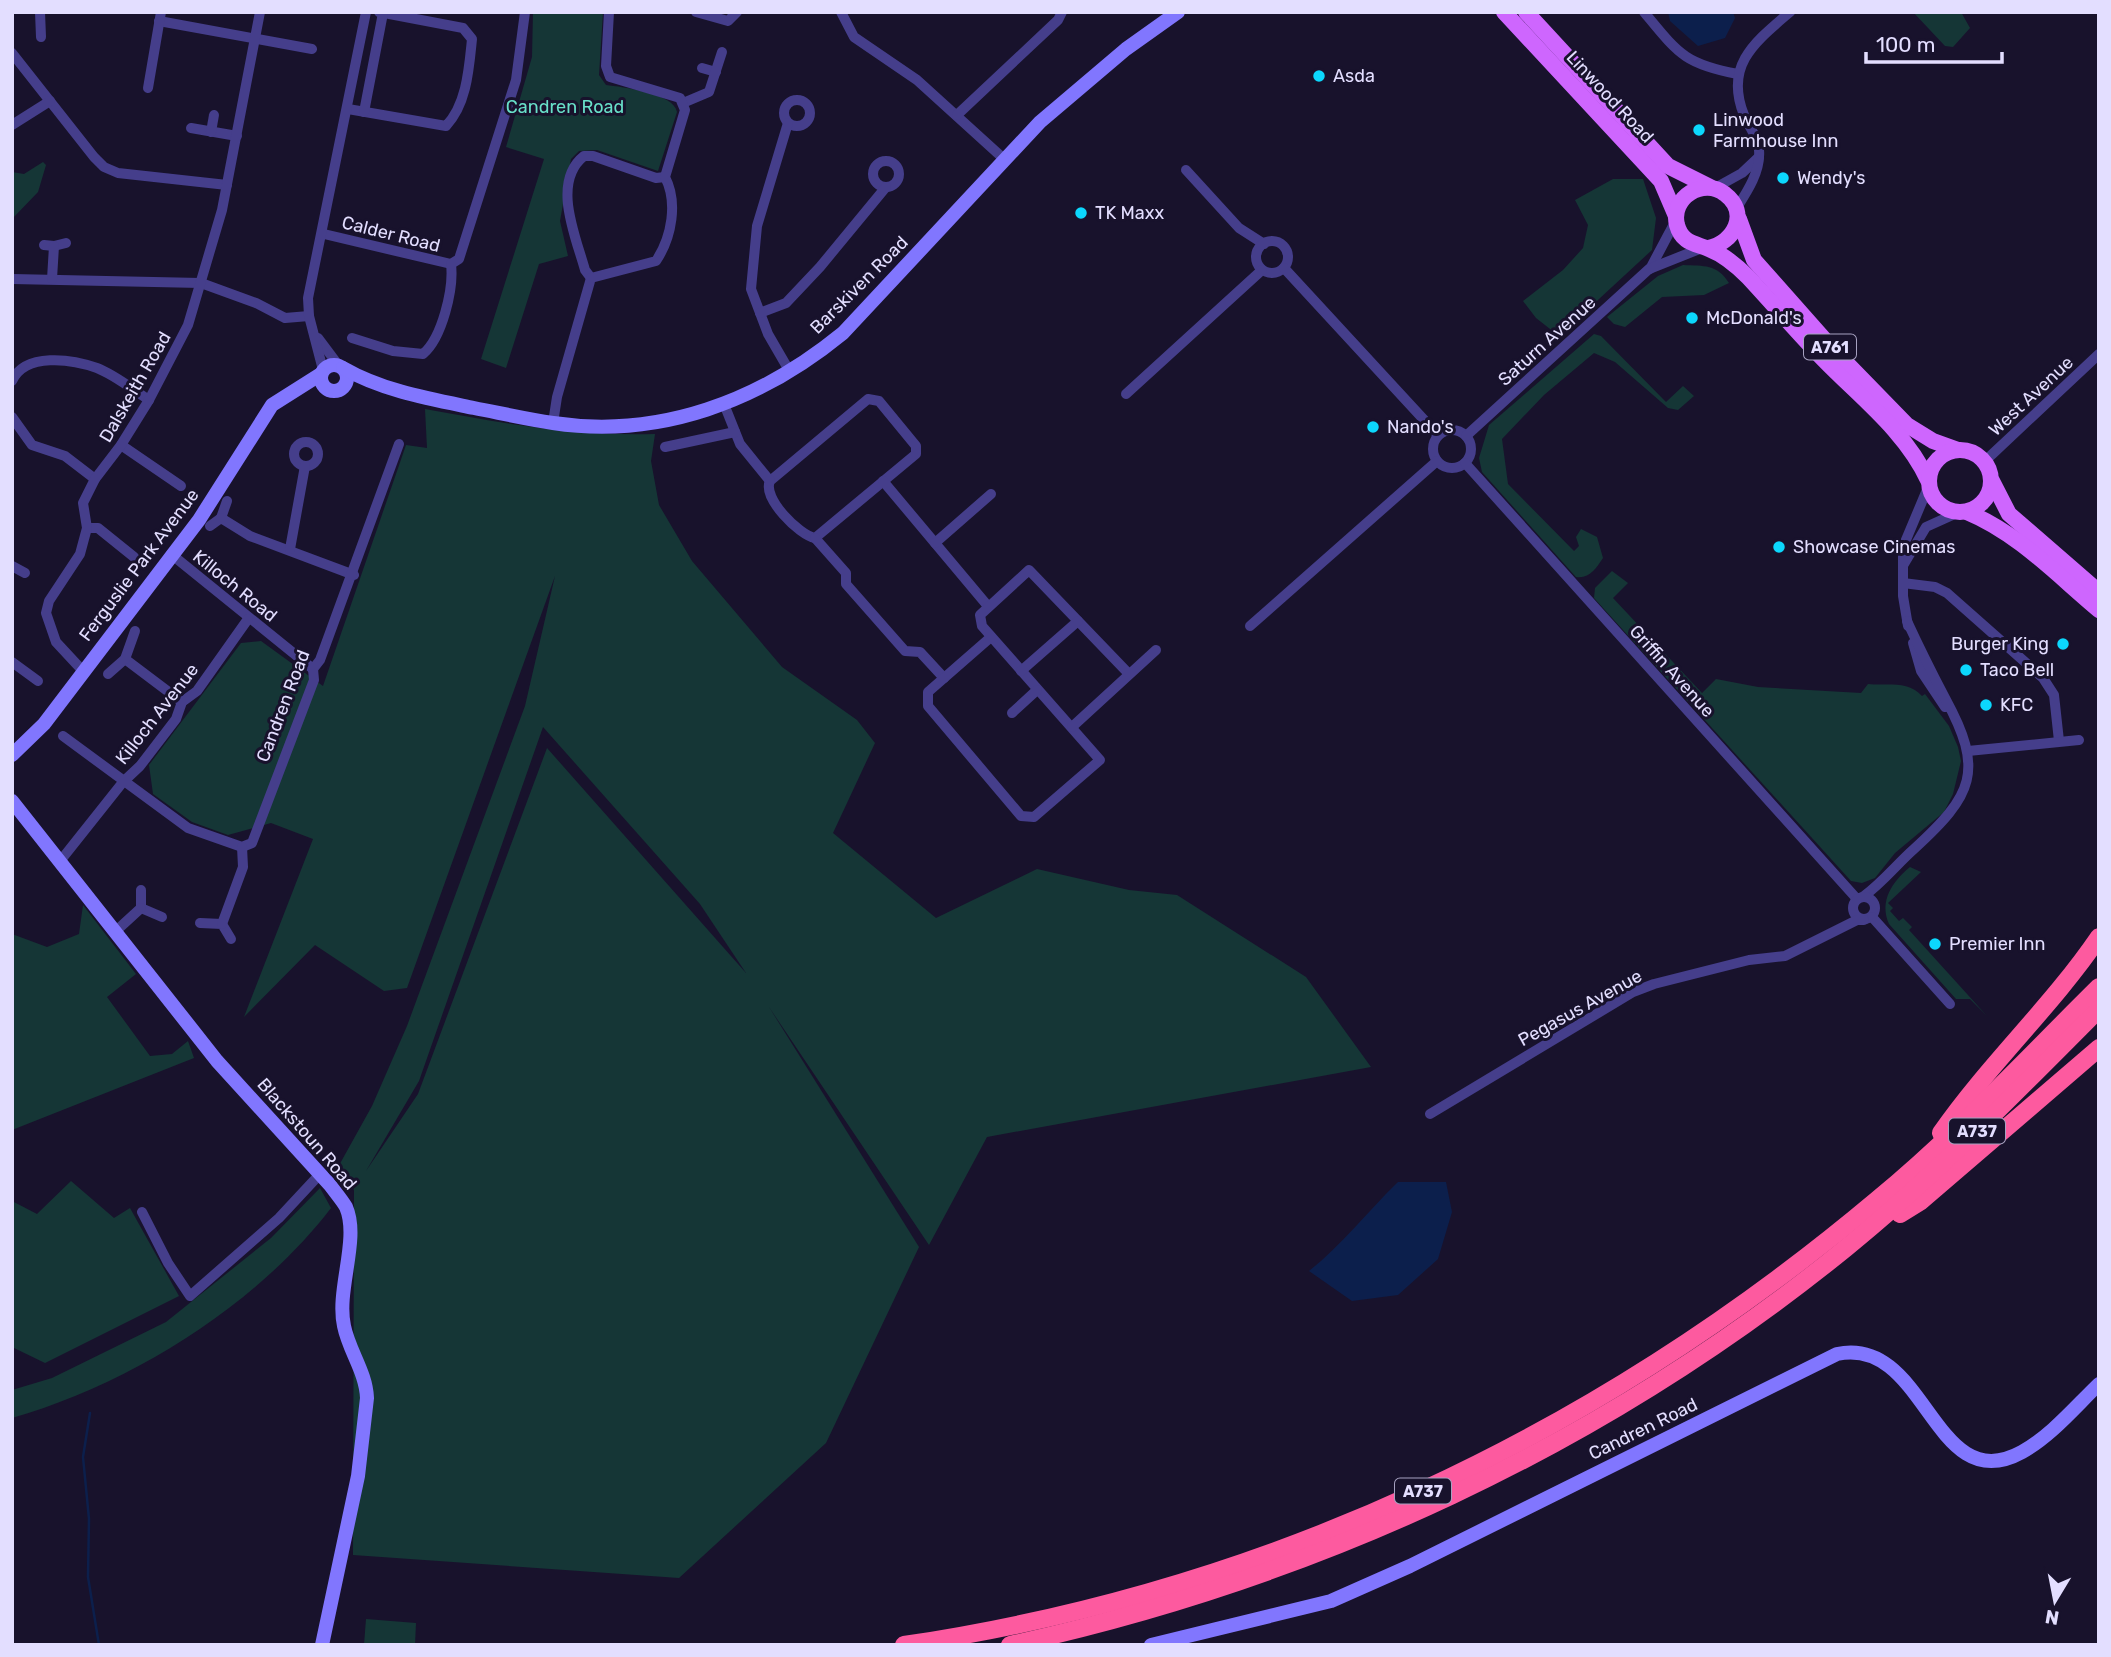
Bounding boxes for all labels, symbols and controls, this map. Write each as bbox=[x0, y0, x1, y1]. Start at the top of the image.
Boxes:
scale bar bbox=[1866, 21, 2002, 65]
text: 100 m bbox=[1876, 32, 1935, 57]
street label: Linwood Road bbox=[1562, 46, 1658, 148]
place label: Asda bbox=[1333, 65, 1375, 87]
marker: Asda bbox=[1311, 68, 1327, 84]
park label: Candren Road bbox=[506, 96, 624, 118]
place label: Linwood Farmhouse Inn bbox=[1713, 109, 1838, 152]
marker: Linwood Farmhouse Inn bbox=[1691, 122, 1707, 138]
place label: Wendy's bbox=[1797, 167, 1865, 189]
marker: Wendy's bbox=[1775, 170, 1791, 186]
place label: TK Maxx bbox=[1095, 202, 1164, 224]
marker: TK Maxx bbox=[1073, 205, 1089, 221]
street label: Calder Road bbox=[340, 211, 442, 257]
street label: Barskiven Road bbox=[805, 231, 913, 339]
street label: Saturn Avenue bbox=[1494, 291, 1600, 391]
place label: McDonald's bbox=[1706, 307, 1802, 329]
marker: McDonald's bbox=[1684, 310, 1700, 326]
street label: Dalskeith Road bbox=[94, 328, 176, 446]
road number: A761 bbox=[1804, 334, 1856, 360]
street label: West Avenue bbox=[1984, 351, 2078, 441]
place label: Nando's bbox=[1387, 416, 1454, 438]
marker: Nando's bbox=[1365, 419, 1381, 435]
street label: Ferguslie Park Avenue bbox=[74, 484, 204, 646]
place label: Showcase Cinemas bbox=[1793, 536, 1955, 558]
marker: Showcase Cinemas bbox=[1771, 539, 1787, 555]
street label: Killoch Road bbox=[188, 545, 282, 627]
street label: Griffin Avenue bbox=[1625, 620, 1719, 722]
place label: Burger King bbox=[1951, 633, 2049, 655]
marker: Burger King bbox=[2055, 636, 2071, 652]
street label: Candren Road bbox=[252, 647, 314, 765]
street label: Killoch Avenue bbox=[111, 659, 203, 769]
place label: Taco Bell bbox=[1980, 659, 2054, 681]
marker: Taco Bell bbox=[1958, 662, 1974, 678]
place label: KFC bbox=[2000, 694, 2033, 716]
marker: KFC bbox=[1978, 697, 1994, 713]
place label: Premier Inn bbox=[1949, 933, 2045, 955]
marker: Premier Inn bbox=[1927, 936, 1943, 952]
street label: Pegasus Avenue bbox=[1514, 965, 1646, 1051]
street label: Blackstoun Road bbox=[253, 1074, 361, 1194]
road number: A737 bbox=[1949, 1119, 2005, 1144]
street label: Candren Road bbox=[1585, 1393, 1701, 1465]
road number: A737 bbox=[1395, 1478, 1451, 1504]
north arrow bbox=[2020, 1566, 2090, 1636]
text: N bbox=[2043, 1605, 2061, 1630]

